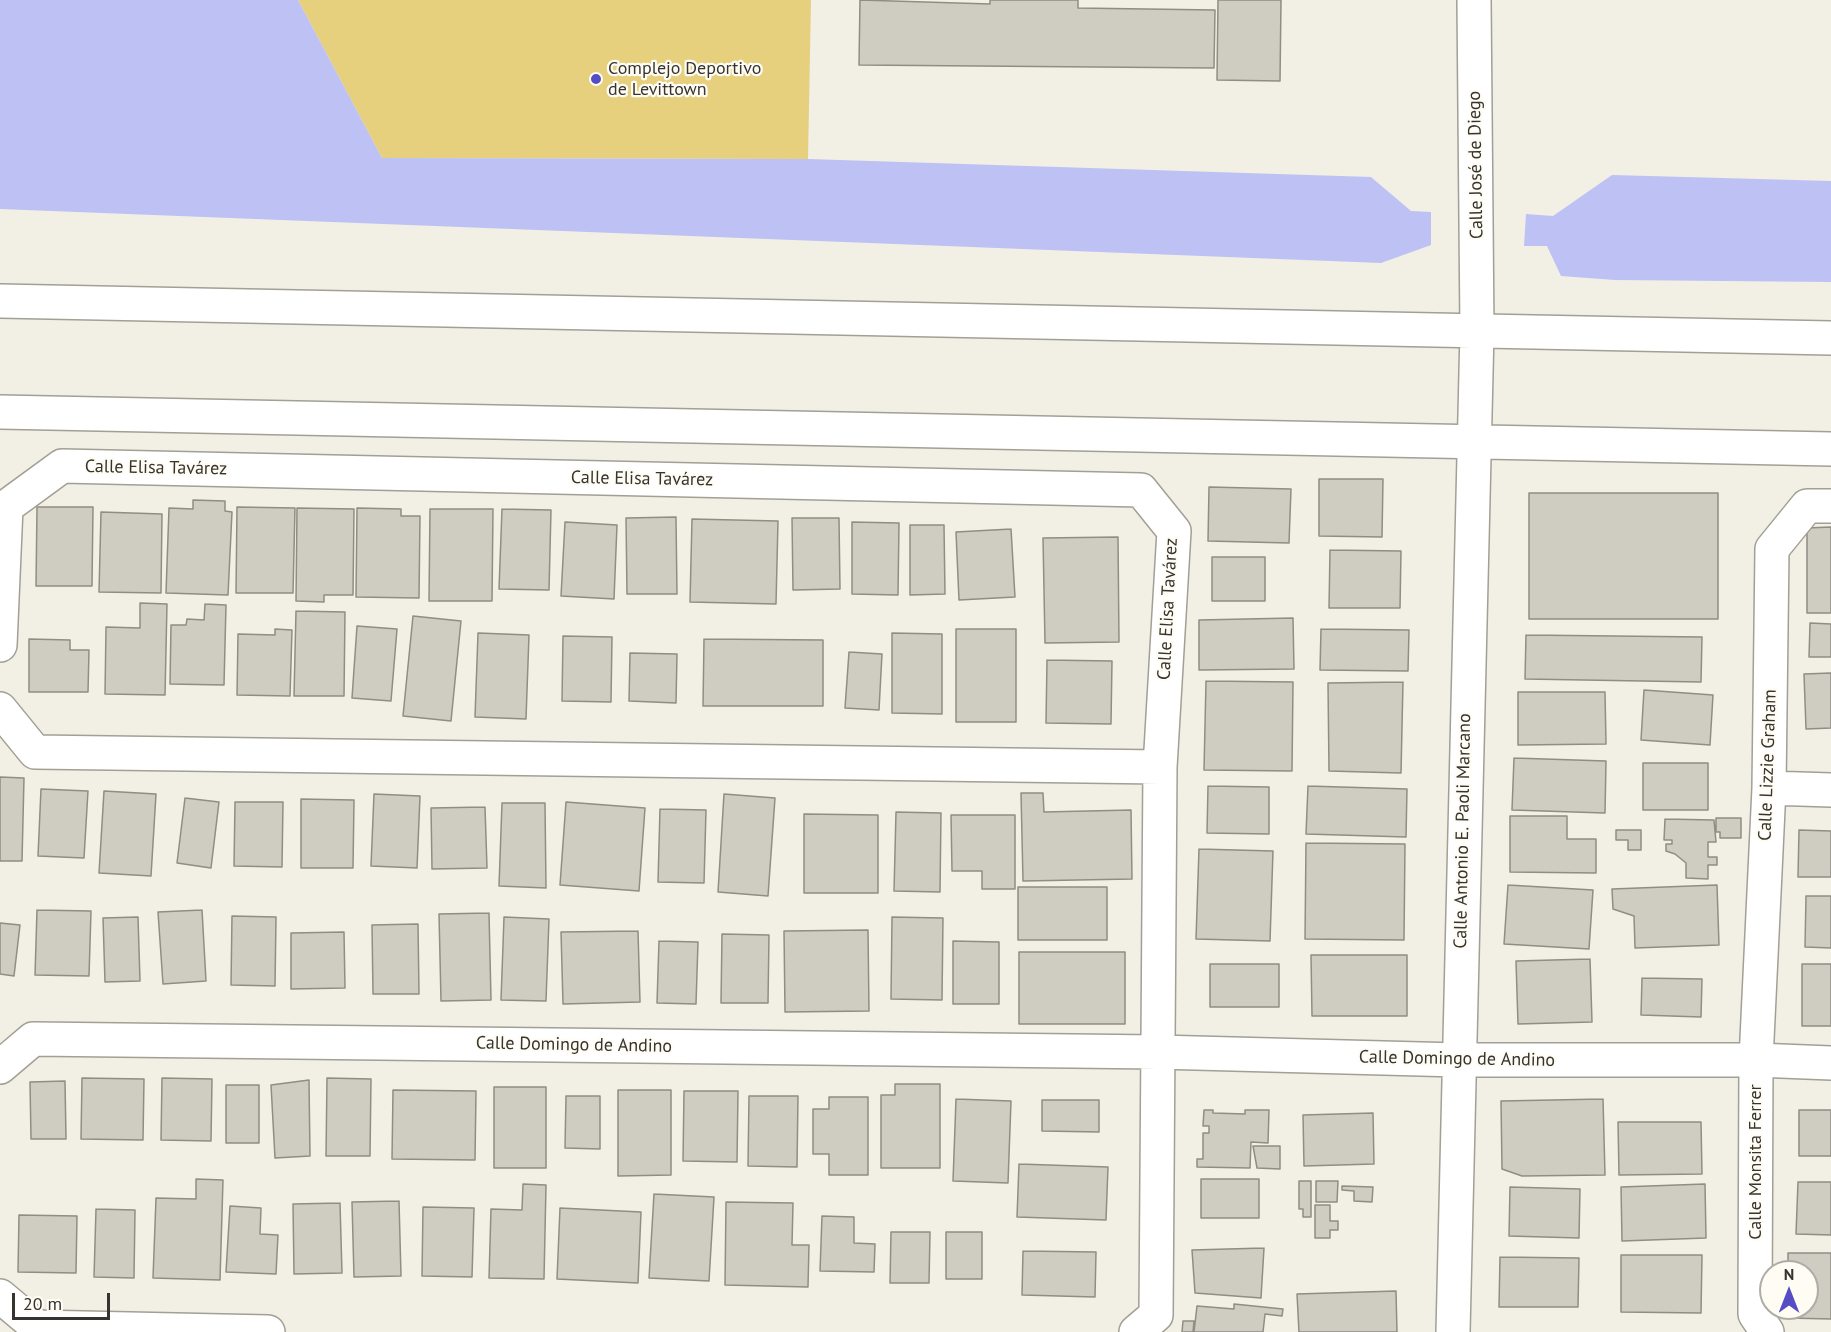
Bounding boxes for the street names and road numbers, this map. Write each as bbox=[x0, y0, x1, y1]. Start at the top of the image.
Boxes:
street label: Calle José de Diego bbox=[1464, 91, 1488, 239]
street label: Calle Elisa Tavárez bbox=[85, 456, 227, 480]
street label: Calle Elisa Tavárez bbox=[571, 467, 713, 491]
street label: Calle Elisa Tavárez bbox=[1153, 537, 1183, 681]
street label: Calle Lizzie Graham bbox=[1755, 689, 1781, 841]
street label: Calle Antonio E. Paoli Marcano bbox=[1450, 713, 1476, 949]
street label: Calle Domingo de Andino bbox=[476, 1032, 672, 1058]
street label: Calle Domingo de Andino bbox=[1359, 1046, 1555, 1072]
street label: Calle Monsita Ferrer bbox=[1745, 1084, 1767, 1240]

